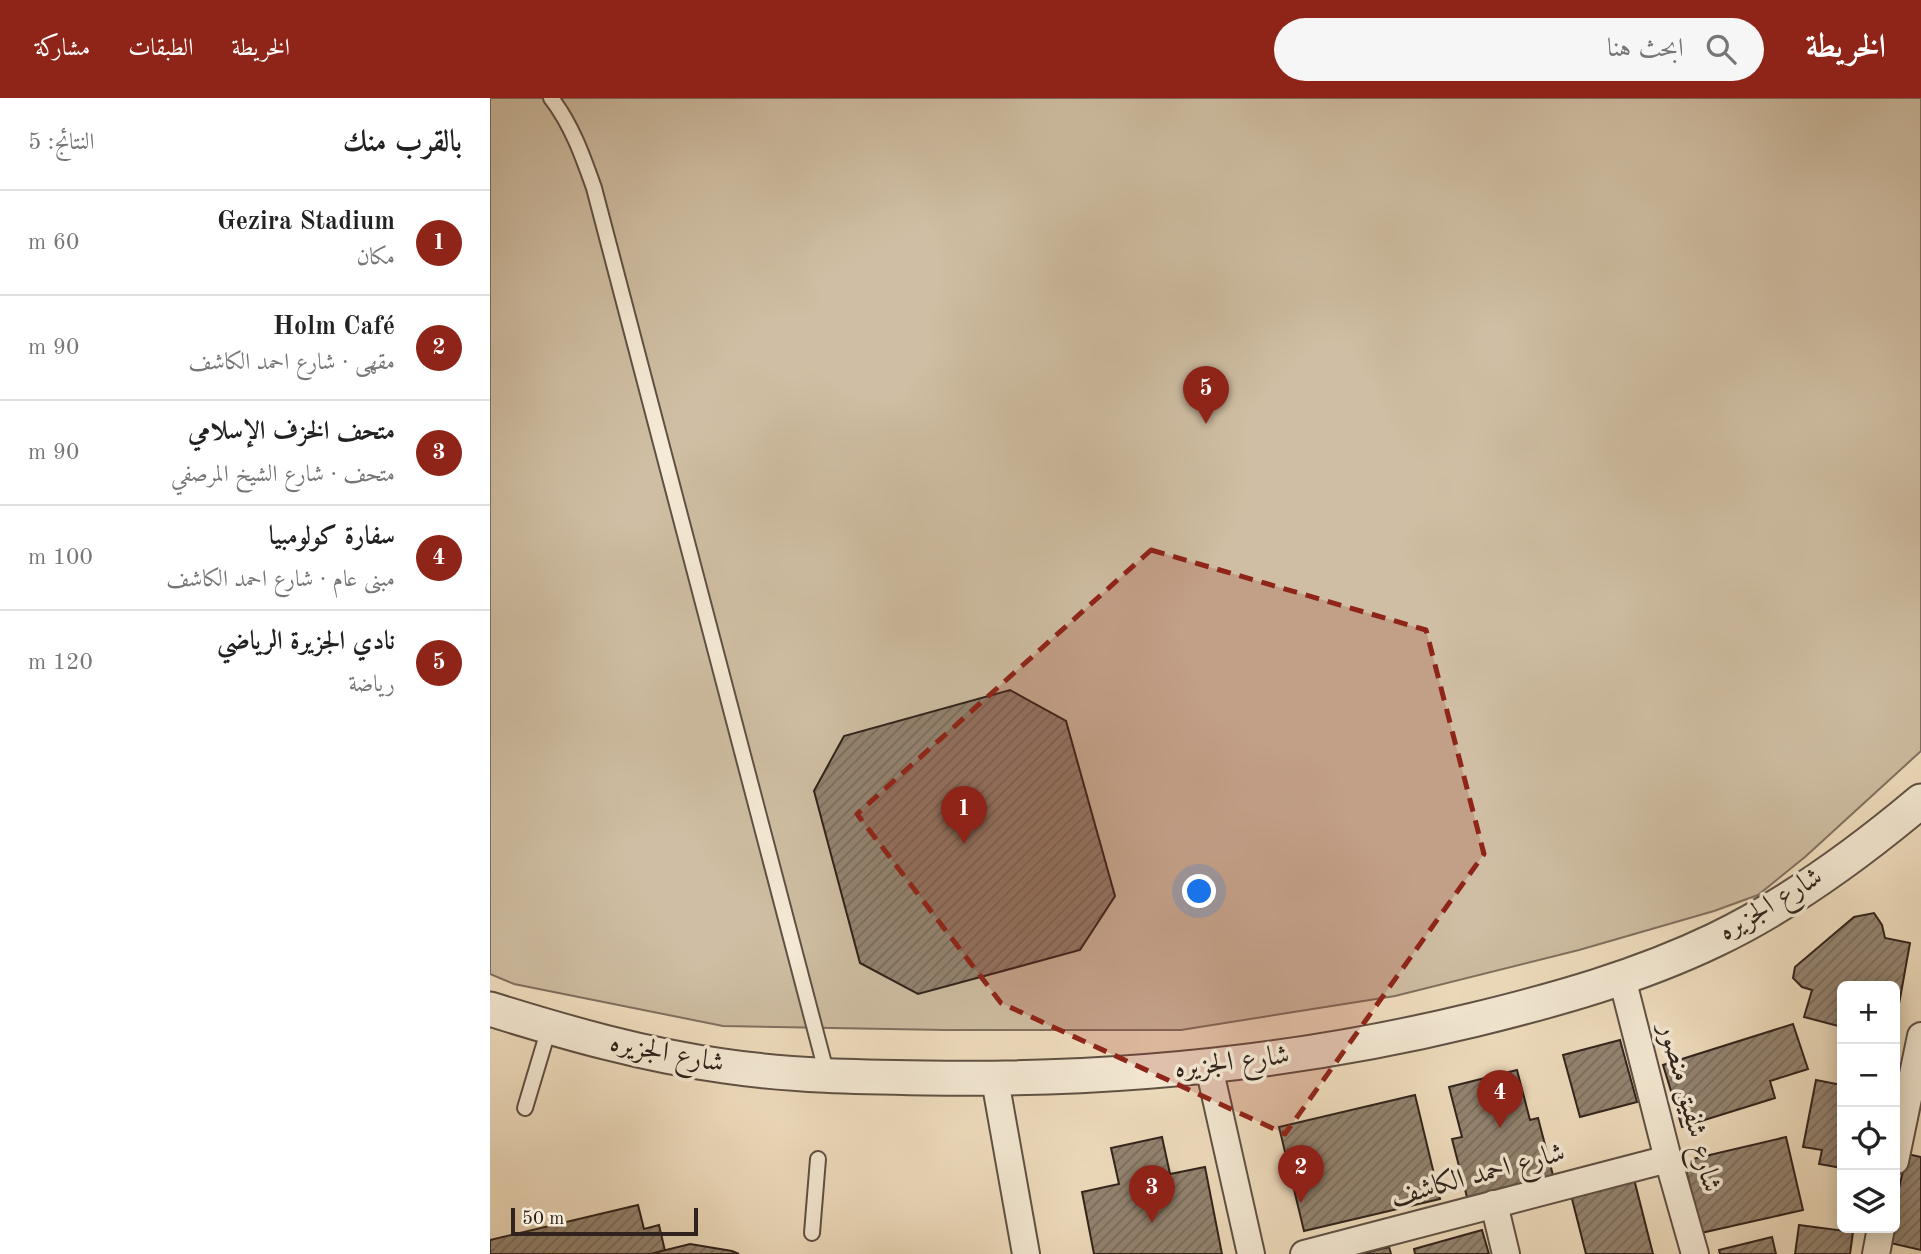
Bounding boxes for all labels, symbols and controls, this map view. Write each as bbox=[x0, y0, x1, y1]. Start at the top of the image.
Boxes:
search box bbox=[1274, 18, 1764, 81]
icon: search bbox=[1702, 30, 1740, 68]
text: الخريطة bbox=[1806, 32, 1886, 65]
text: ابحث هنا bbox=[1607, 36, 1684, 62]
text: مشاركة bbox=[35, 37, 90, 61]
text: الطبقات bbox=[128, 37, 194, 61]
text: الخريطة bbox=[232, 37, 290, 61]
text: بالقرب منك bbox=[343, 128, 462, 158]
text: النتائج: 5 bbox=[28, 131, 95, 154]
text: Gezira Stadium bbox=[217, 209, 395, 235]
text: 60 m bbox=[28, 231, 79, 254]
text: 1 bbox=[432, 231, 446, 254]
text: مكان bbox=[356, 246, 395, 269]
text: Holm Café bbox=[273, 314, 395, 340]
text: 90 m bbox=[28, 336, 79, 359]
text: 2 bbox=[432, 336, 446, 359]
text: مقهى · شارع احمد الكاشف bbox=[189, 351, 395, 374]
pin: 5 bbox=[1183, 366, 1229, 424]
text: متحف الخزف الإسلامي bbox=[188, 419, 395, 445]
text: 90 m bbox=[28, 441, 79, 464]
text: 3 bbox=[432, 441, 446, 464]
text: متحف · شارع الشيخ المرصفي bbox=[171, 463, 395, 486]
text: سفارة كولومبيا bbox=[269, 524, 395, 550]
text: 100 m bbox=[28, 546, 93, 569]
text: 4 bbox=[432, 546, 446, 569]
text: مبنى عام · شارع احمد الكاشف bbox=[166, 568, 395, 591]
text: نادي الجزيرة الرياضي bbox=[217, 629, 395, 655]
text: 120 m bbox=[28, 651, 93, 674]
text: 5 bbox=[432, 651, 446, 674]
text: رياضة bbox=[349, 673, 395, 696]
pin: 1 bbox=[941, 786, 987, 844]
street label: شارع الجزيره bbox=[1714, 863, 1831, 953]
your location bbox=[1182, 874, 1216, 908]
map controls bbox=[1837, 981, 1900, 1233]
button: + bbox=[1837, 981, 1900, 1044]
street label: شارع شفيق منصور bbox=[1646, 1018, 1725, 1197]
street label: شارع الجزيره bbox=[606, 1029, 726, 1086]
street label: شارع الجزيره bbox=[1173, 1042, 1292, 1091]
button: − bbox=[1837, 1044, 1900, 1107]
pin: 4 bbox=[1477, 1070, 1523, 1128]
button: locate bbox=[1837, 1107, 1900, 1170]
street label: شارع احمد الكاشف bbox=[1387, 1137, 1570, 1219]
pin: 2 bbox=[1278, 1145, 1324, 1203]
pin: 3 bbox=[1129, 1165, 1175, 1223]
button: layers bbox=[1837, 1170, 1900, 1233]
scale bar bbox=[511, 1205, 698, 1237]
text: 50 m bbox=[522, 1210, 564, 1229]

